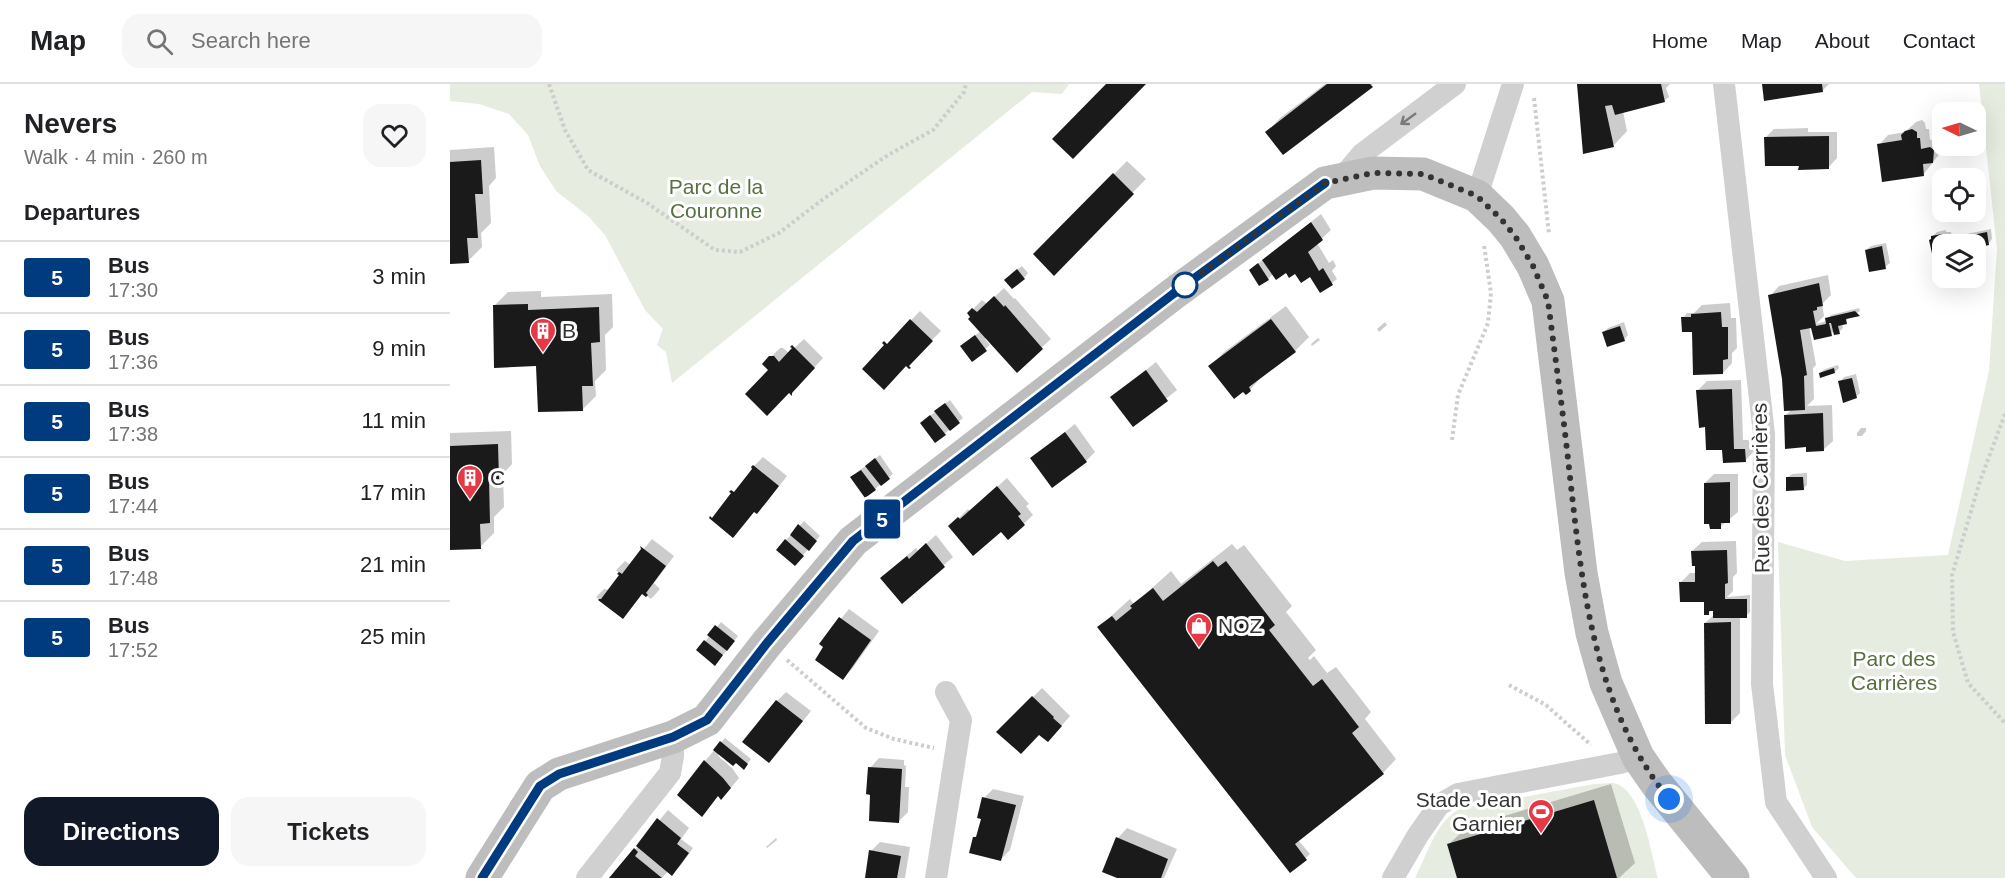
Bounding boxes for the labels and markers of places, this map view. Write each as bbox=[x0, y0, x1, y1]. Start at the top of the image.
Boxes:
unlabelled marker bbox=[1172, 272, 1198, 298]
building icon: B bbox=[528, 316, 558, 354]
place label: B bbox=[562, 319, 576, 342]
building icon: C bbox=[455, 463, 485, 501]
place label: C bbox=[490, 466, 505, 489]
shop icon: NOZ bbox=[1184, 611, 1214, 649]
place label: NOZ bbox=[1218, 614, 1263, 637]
place label: Stade Jean Garnier bbox=[1416, 788, 1522, 835]
sports icon: Stade Jean Garnier bbox=[1526, 797, 1556, 835]

